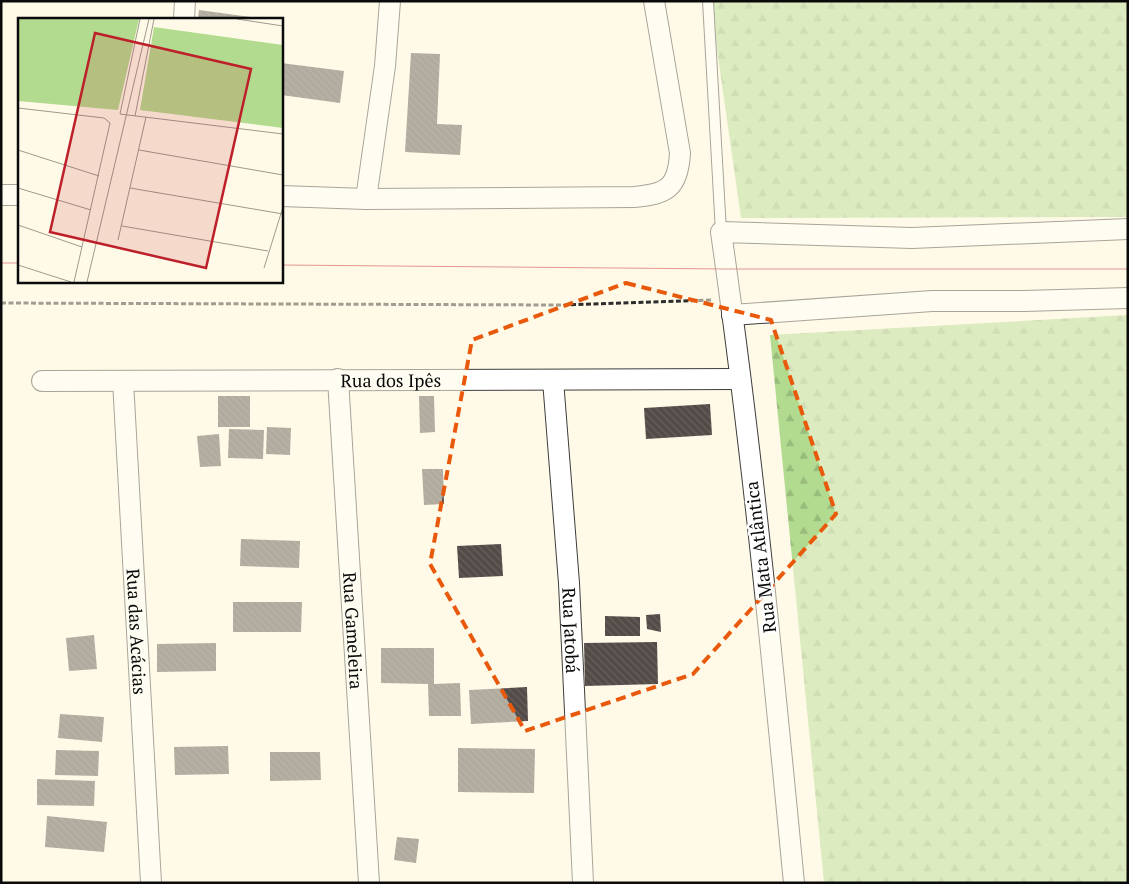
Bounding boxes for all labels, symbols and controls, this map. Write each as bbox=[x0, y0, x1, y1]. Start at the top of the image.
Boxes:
inset map bbox=[18, 18, 282, 282]
street label: Rua dos Ipês bbox=[341, 368, 441, 392]
street label: Rua Mata Atlântica bbox=[739, 480, 781, 634]
street label: Rua das Acácias bbox=[121, 568, 152, 695]
street label: Rua Gameleira bbox=[338, 571, 369, 690]
street label: Rua Jatobá bbox=[557, 587, 585, 674]

